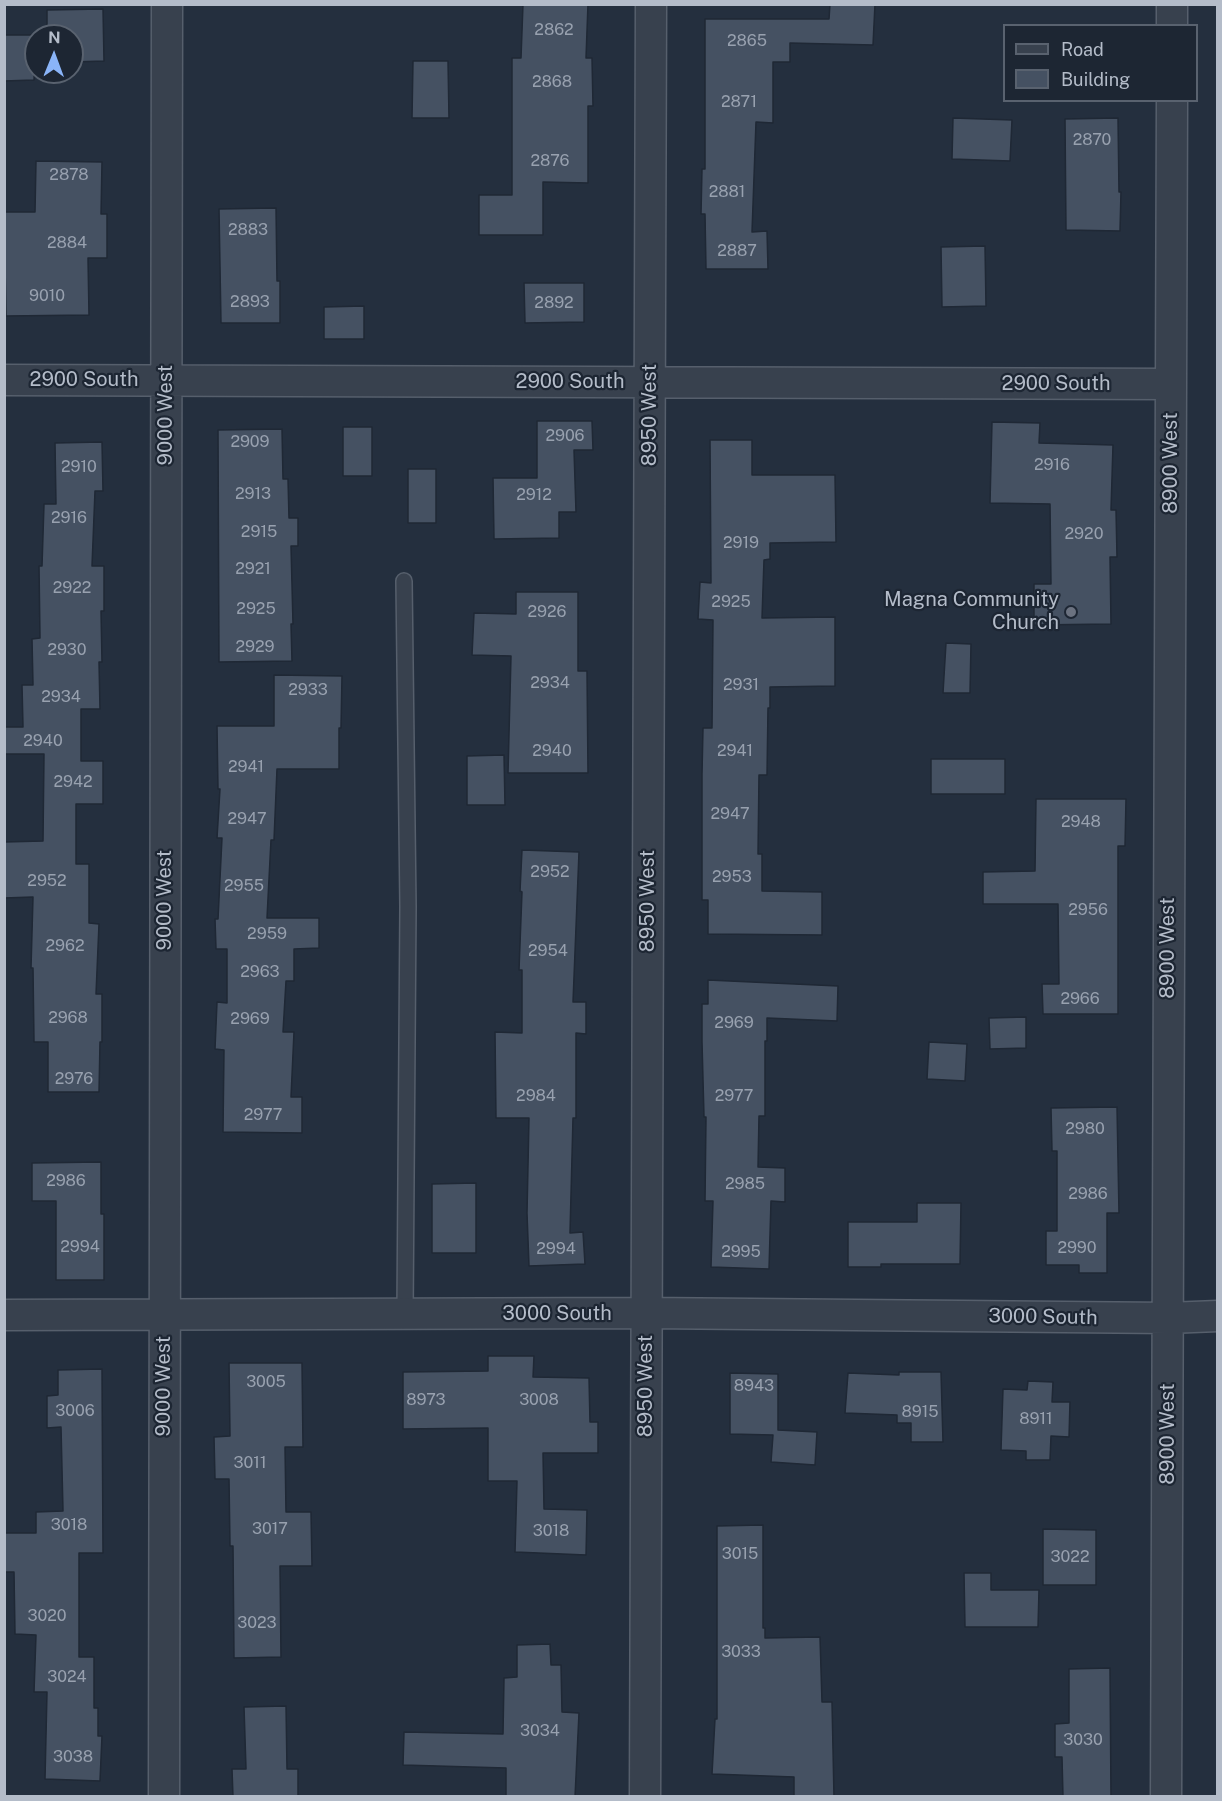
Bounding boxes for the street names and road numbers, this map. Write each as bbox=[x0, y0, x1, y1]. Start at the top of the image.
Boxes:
street label: 8950 West bbox=[638, 364, 662, 466]
street label: 9000 West bbox=[154, 365, 178, 465]
street label: 2900 South bbox=[29, 368, 139, 392]
street label: 2900 South bbox=[515, 370, 625, 394]
street label: 2900 South bbox=[1001, 372, 1111, 396]
street label: 8900 West bbox=[1159, 412, 1183, 514]
street label: 9000 West bbox=[153, 850, 177, 950]
street label: 8950 West bbox=[636, 850, 660, 952]
street label: 8900 West bbox=[1156, 897, 1180, 999]
street label: 3000 South bbox=[502, 1302, 612, 1326]
street label: 3000 South bbox=[988, 1304, 1098, 1330]
street label: 8950 West bbox=[634, 1335, 658, 1437]
street label: 9000 West bbox=[152, 1336, 176, 1436]
street label: 8900 West bbox=[1156, 1383, 1180, 1485]

